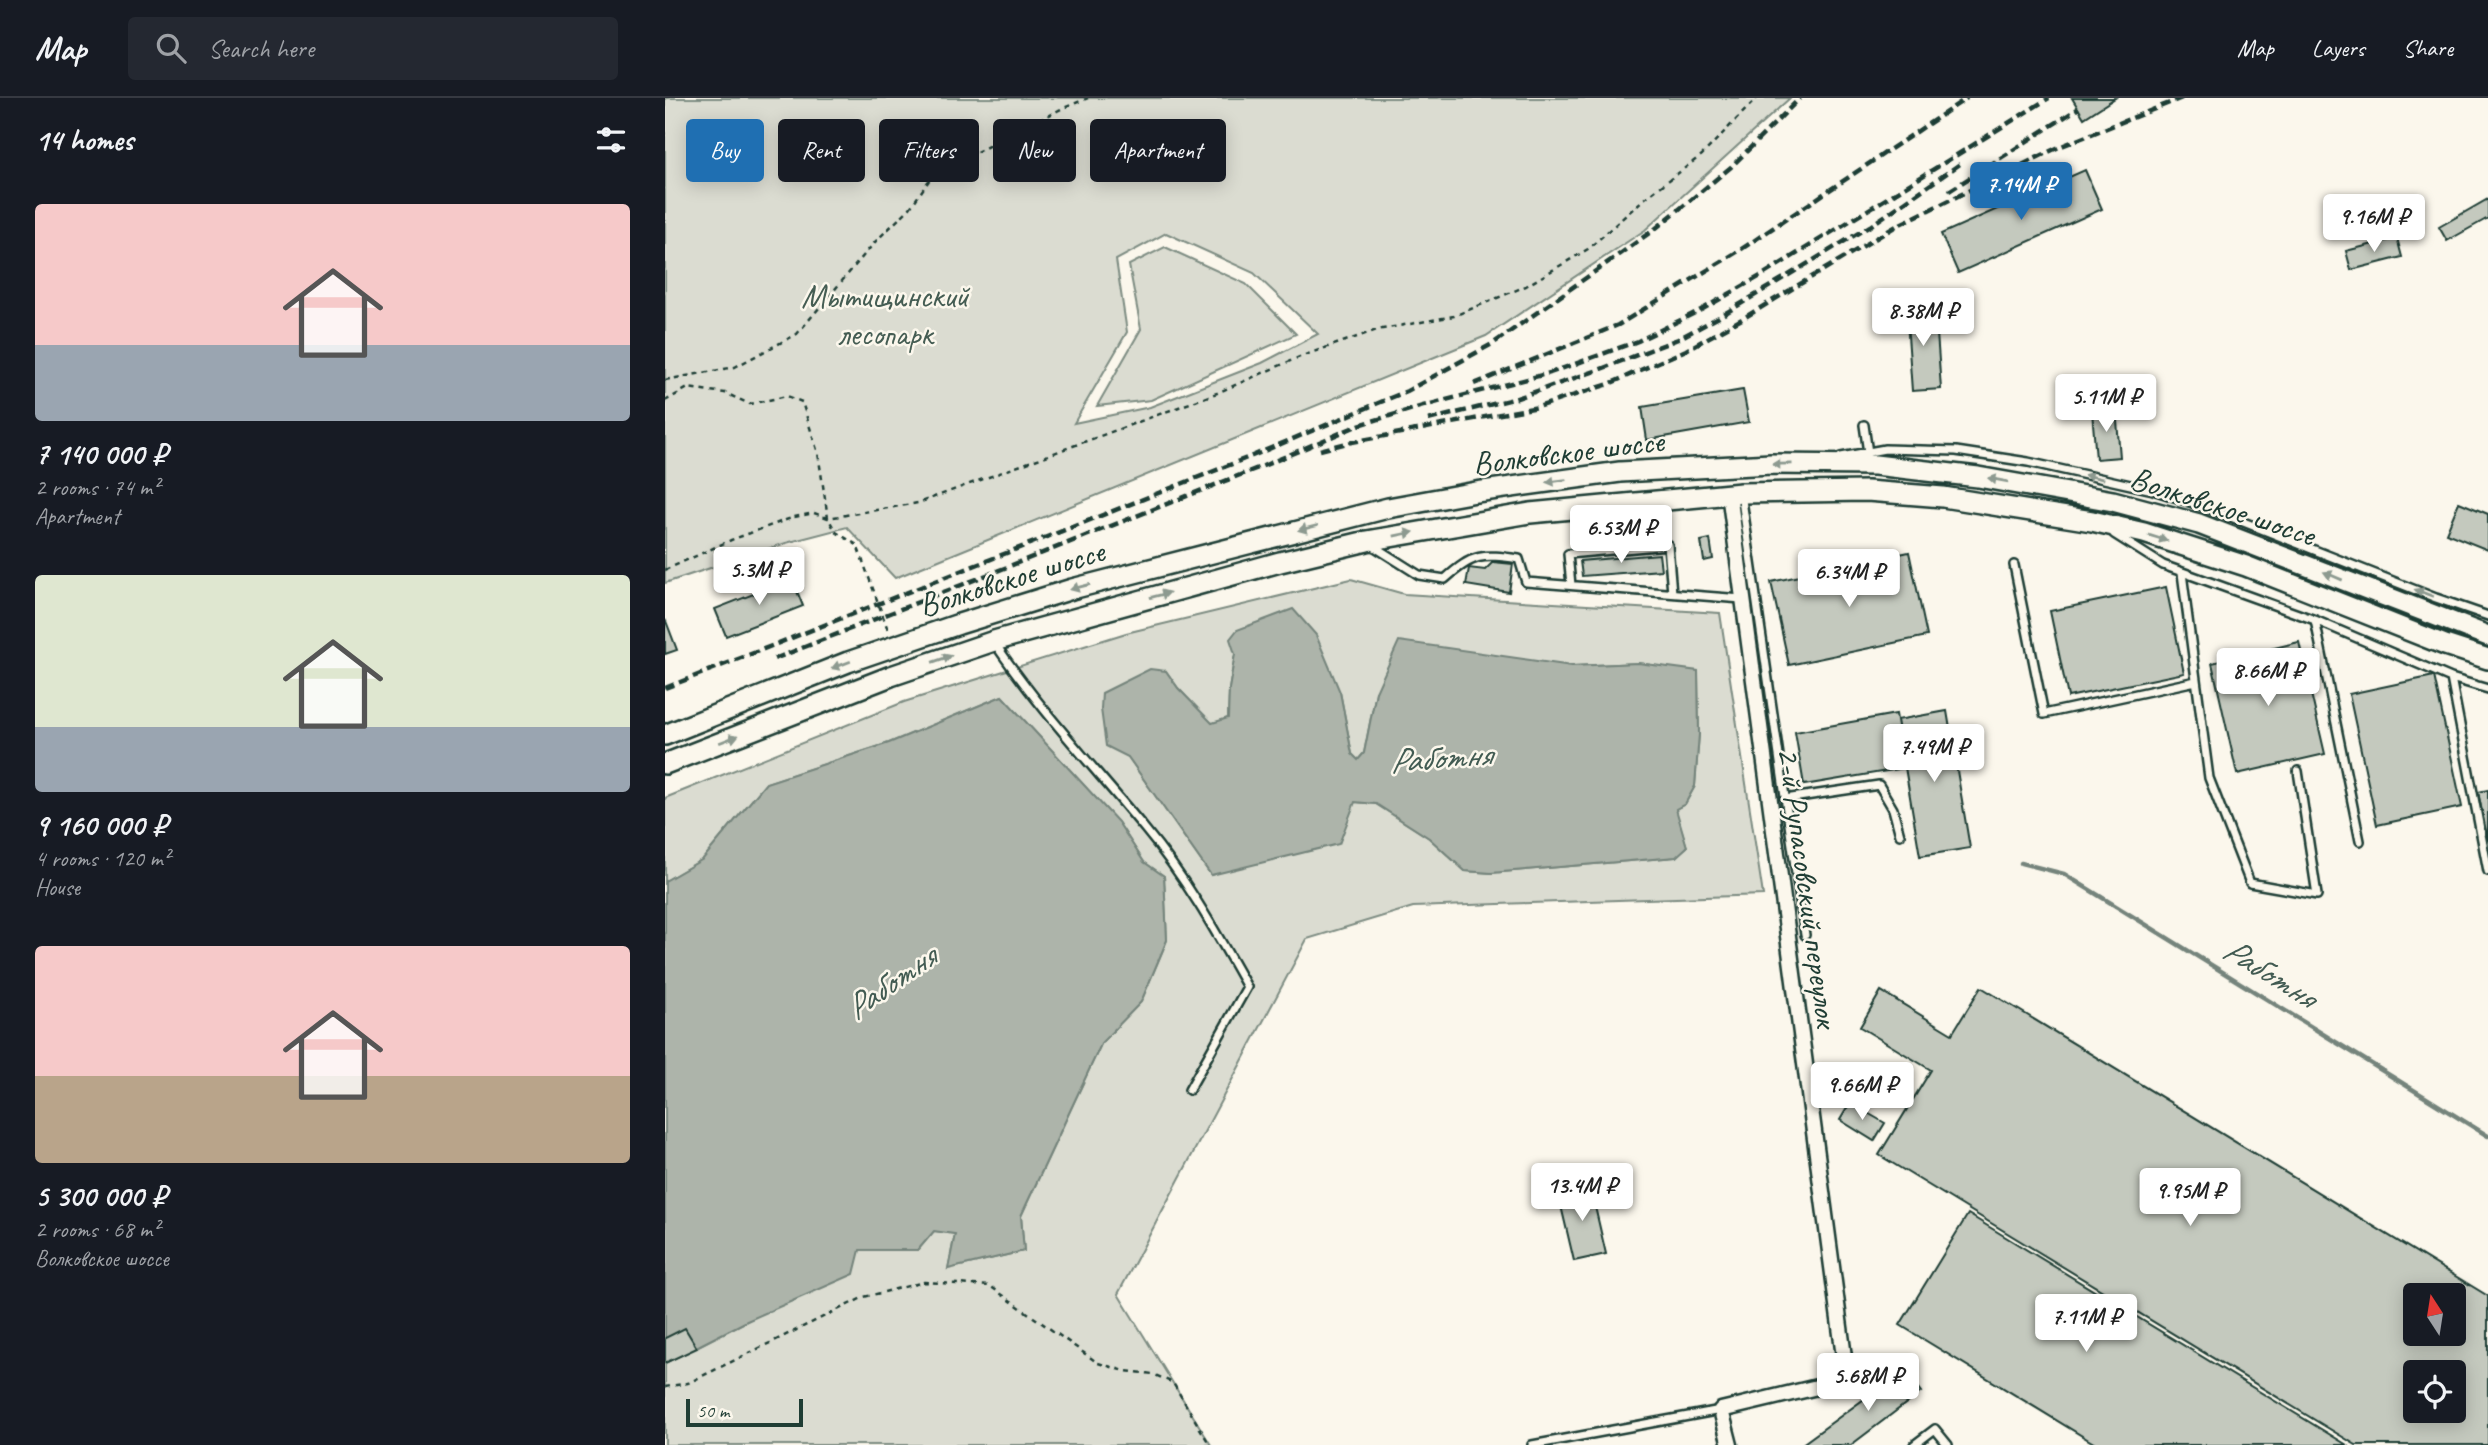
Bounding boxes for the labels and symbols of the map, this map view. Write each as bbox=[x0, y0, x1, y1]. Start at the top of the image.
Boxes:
pin: 7.14M ₽ bbox=[1956, 162, 2086, 222]
pin: 9.16M ₽ bbox=[2309, 194, 2439, 254]
park label: Мытищинский лесопарк bbox=[801, 275, 971, 355]
pin: 8.38M ₽ bbox=[1858, 288, 1988, 348]
pin: 5.11M ₽ bbox=[2041, 374, 2171, 434]
street label: Волковское шоссе bbox=[1470, 419, 1668, 485]
street label: Волковское шоссе bbox=[2125, 456, 2323, 556]
one-way arrow bbox=[1771, 458, 1793, 470]
one-way arrow bbox=[2083, 471, 2105, 482]
one-way arrow bbox=[1987, 474, 2009, 485]
one-way arrow bbox=[1544, 476, 1566, 487]
pin: 6.53M ₽ bbox=[1556, 505, 1686, 565]
one-way arrow bbox=[1297, 523, 1319, 534]
street label: Волковское шоссе bbox=[913, 529, 1111, 626]
one-way arrow bbox=[1393, 529, 1415, 540]
one-way arrow bbox=[2148, 533, 2169, 543]
pin: 5.3M ₽ bbox=[702, 547, 816, 607]
pin: 6.34M ₽ bbox=[1784, 550, 1914, 609]
one-way arrow bbox=[2323, 570, 2343, 582]
one-way arrow bbox=[1069, 582, 1091, 593]
one-way arrow bbox=[2413, 588, 2434, 599]
one-way arrow bbox=[1149, 589, 1171, 600]
pin: 8.66M ₽ bbox=[2203, 648, 2333, 708]
one-way arrow bbox=[931, 653, 952, 664]
one-way arrow bbox=[830, 660, 851, 671]
pin: 7.49M ₽ bbox=[1869, 724, 1999, 784]
water label: Работня bbox=[1388, 731, 1498, 783]
one-way arrow bbox=[718, 733, 739, 744]
street label: 2-й Рупасовский переулок bbox=[1768, 744, 1849, 1033]
water label: Работня bbox=[2215, 927, 2330, 1021]
water label: Работня bbox=[836, 932, 950, 1030]
pin: 9.66M ₽ bbox=[1797, 1062, 1927, 1122]
pin: 13.4M ₽ bbox=[1517, 1164, 1647, 1223]
pin: 9.95M ₽ bbox=[2125, 1168, 2255, 1228]
north arrow bbox=[2403, 1283, 2466, 1346]
pin: 7.11M ₽ bbox=[2021, 1294, 2151, 1354]
pin: 5.68M ₽ bbox=[1803, 1354, 1933, 1413]
scale bar bbox=[686, 1396, 803, 1428]

